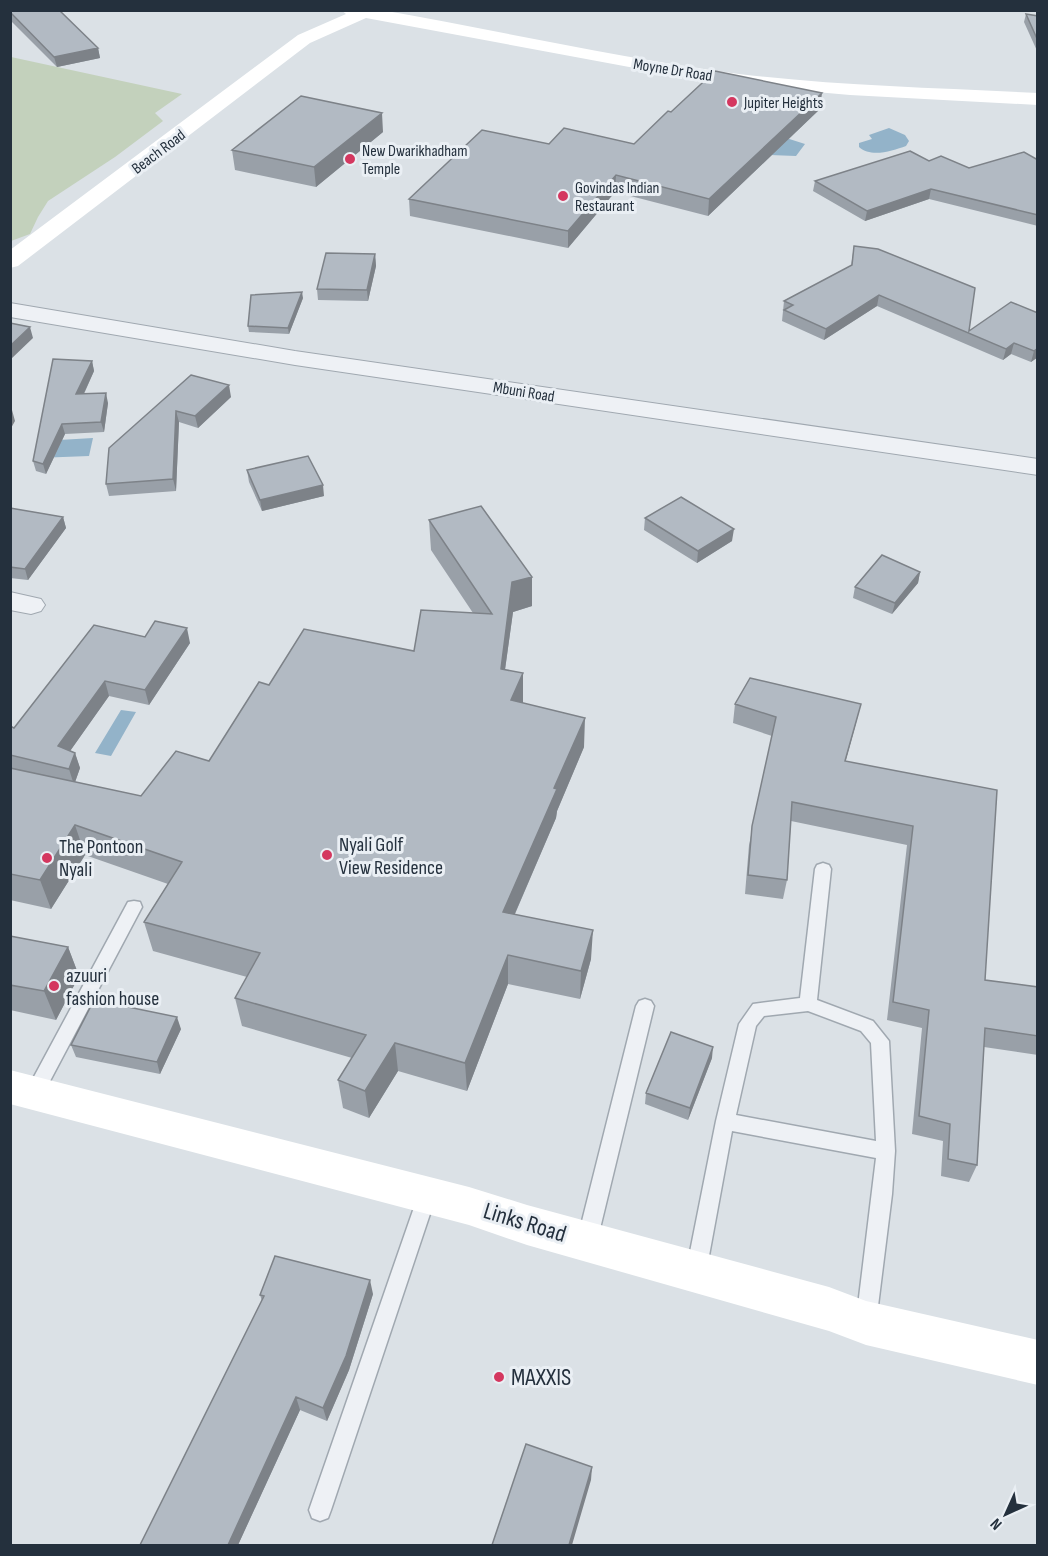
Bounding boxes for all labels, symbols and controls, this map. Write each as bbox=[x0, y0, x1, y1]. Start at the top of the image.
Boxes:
street label: Moyne Dr Road bbox=[632, 55, 714, 86]
place label: Jupiter Heights bbox=[743, 94, 824, 113]
marker: Jupiter Heights bbox=[725, 95, 739, 109]
street label: Beach Road bbox=[128, 126, 189, 178]
place label: New Dwarikhadham Temple bbox=[362, 142, 468, 179]
marker: New Dwarikhadham Temple bbox=[343, 152, 357, 166]
place label: Govindas Indian Restaurant bbox=[575, 179, 659, 216]
marker: Govindas Indian Restaurant bbox=[556, 189, 570, 203]
street label: Mbuni Road bbox=[492, 378, 556, 407]
place label: Nyali Golf View Residence bbox=[339, 833, 443, 880]
place label: The Pontoon Nyali bbox=[59, 835, 143, 882]
marker: Nyali Golf View Residence bbox=[320, 848, 334, 862]
marker: The Pontoon Nyali bbox=[40, 851, 54, 865]
place label: azuuri fashion house bbox=[66, 964, 159, 1011]
marker: azuuri fashion house bbox=[47, 979, 61, 993]
street label: Links Road bbox=[480, 1196, 570, 1249]
place label: MAXXIS bbox=[511, 1363, 571, 1392]
marker: MAXXIS bbox=[492, 1370, 506, 1384]
north arrow bbox=[976, 1484, 1036, 1544]
text: N bbox=[987, 1514, 1006, 1533]

